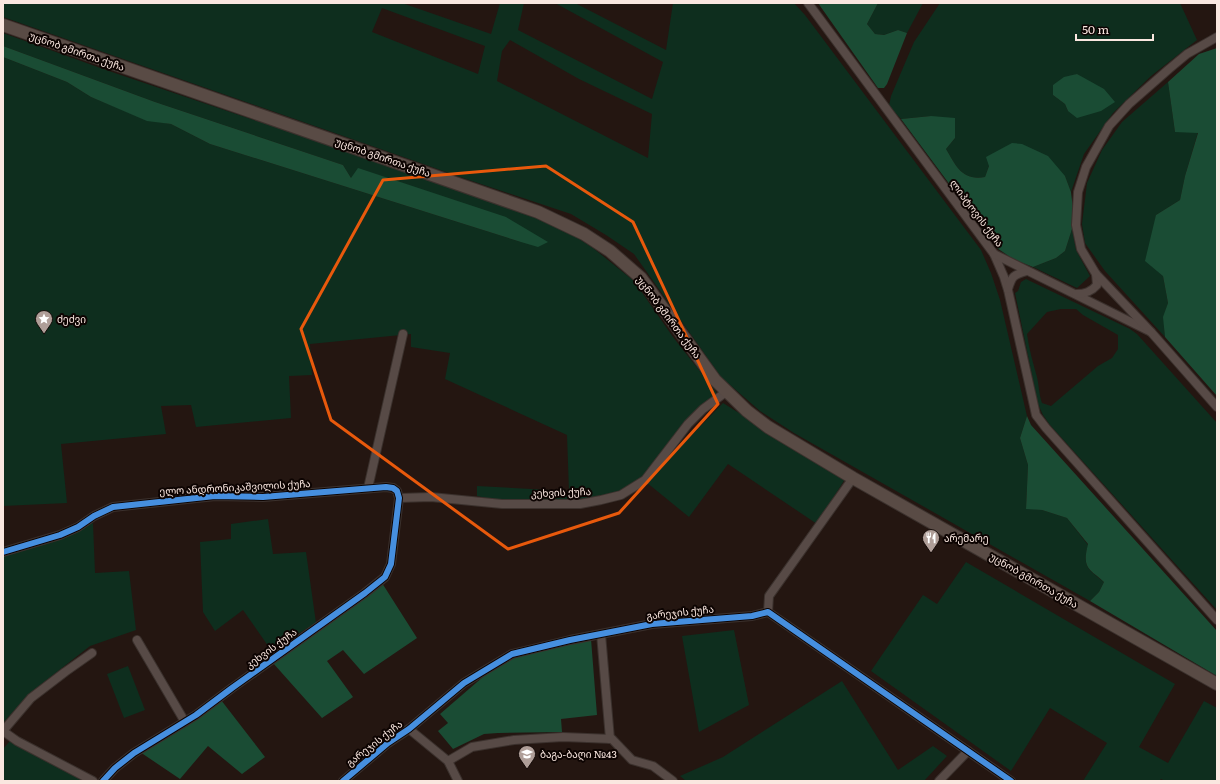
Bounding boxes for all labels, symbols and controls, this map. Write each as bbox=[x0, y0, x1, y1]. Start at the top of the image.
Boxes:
scale bar bbox=[1076, 16, 1153, 42]
text: 50 m bbox=[1082, 20, 1109, 38]
street label: უცნობ გმირთა ქუჩა bbox=[27, 27, 127, 74]
street label: უცნობ გმირთა ქუჩა bbox=[333, 133, 433, 180]
street label: ლიპტოვის ქუჩა bbox=[947, 176, 1008, 250]
street label: უცნობ გმირთა ქუჩა bbox=[633, 272, 705, 361]
place icon: ძეძვი bbox=[34, 309, 54, 334]
place label: ძეძვი bbox=[57, 311, 86, 326]
street label: ელო ანდრონიკაშვილის ქუჩა bbox=[159, 475, 311, 498]
street label: კეხვის ქუჩა bbox=[531, 483, 591, 500]
restaurant icon: არემარე bbox=[921, 528, 941, 553]
place label: არემარე bbox=[944, 530, 989, 545]
street label: უცნობ გმირთა ქუჩა bbox=[987, 548, 1081, 611]
street label: გარეჯის ქუჩა bbox=[645, 600, 714, 623]
street label: კეხვის ქუჩა bbox=[242, 624, 299, 671]
street label: გარეჯის ქუჩა bbox=[342, 716, 405, 769]
school or university icon: ბაგა-ბაღი №43 bbox=[517, 744, 537, 769]
place label: ბაგა-ბაღი №43 bbox=[540, 746, 617, 761]

